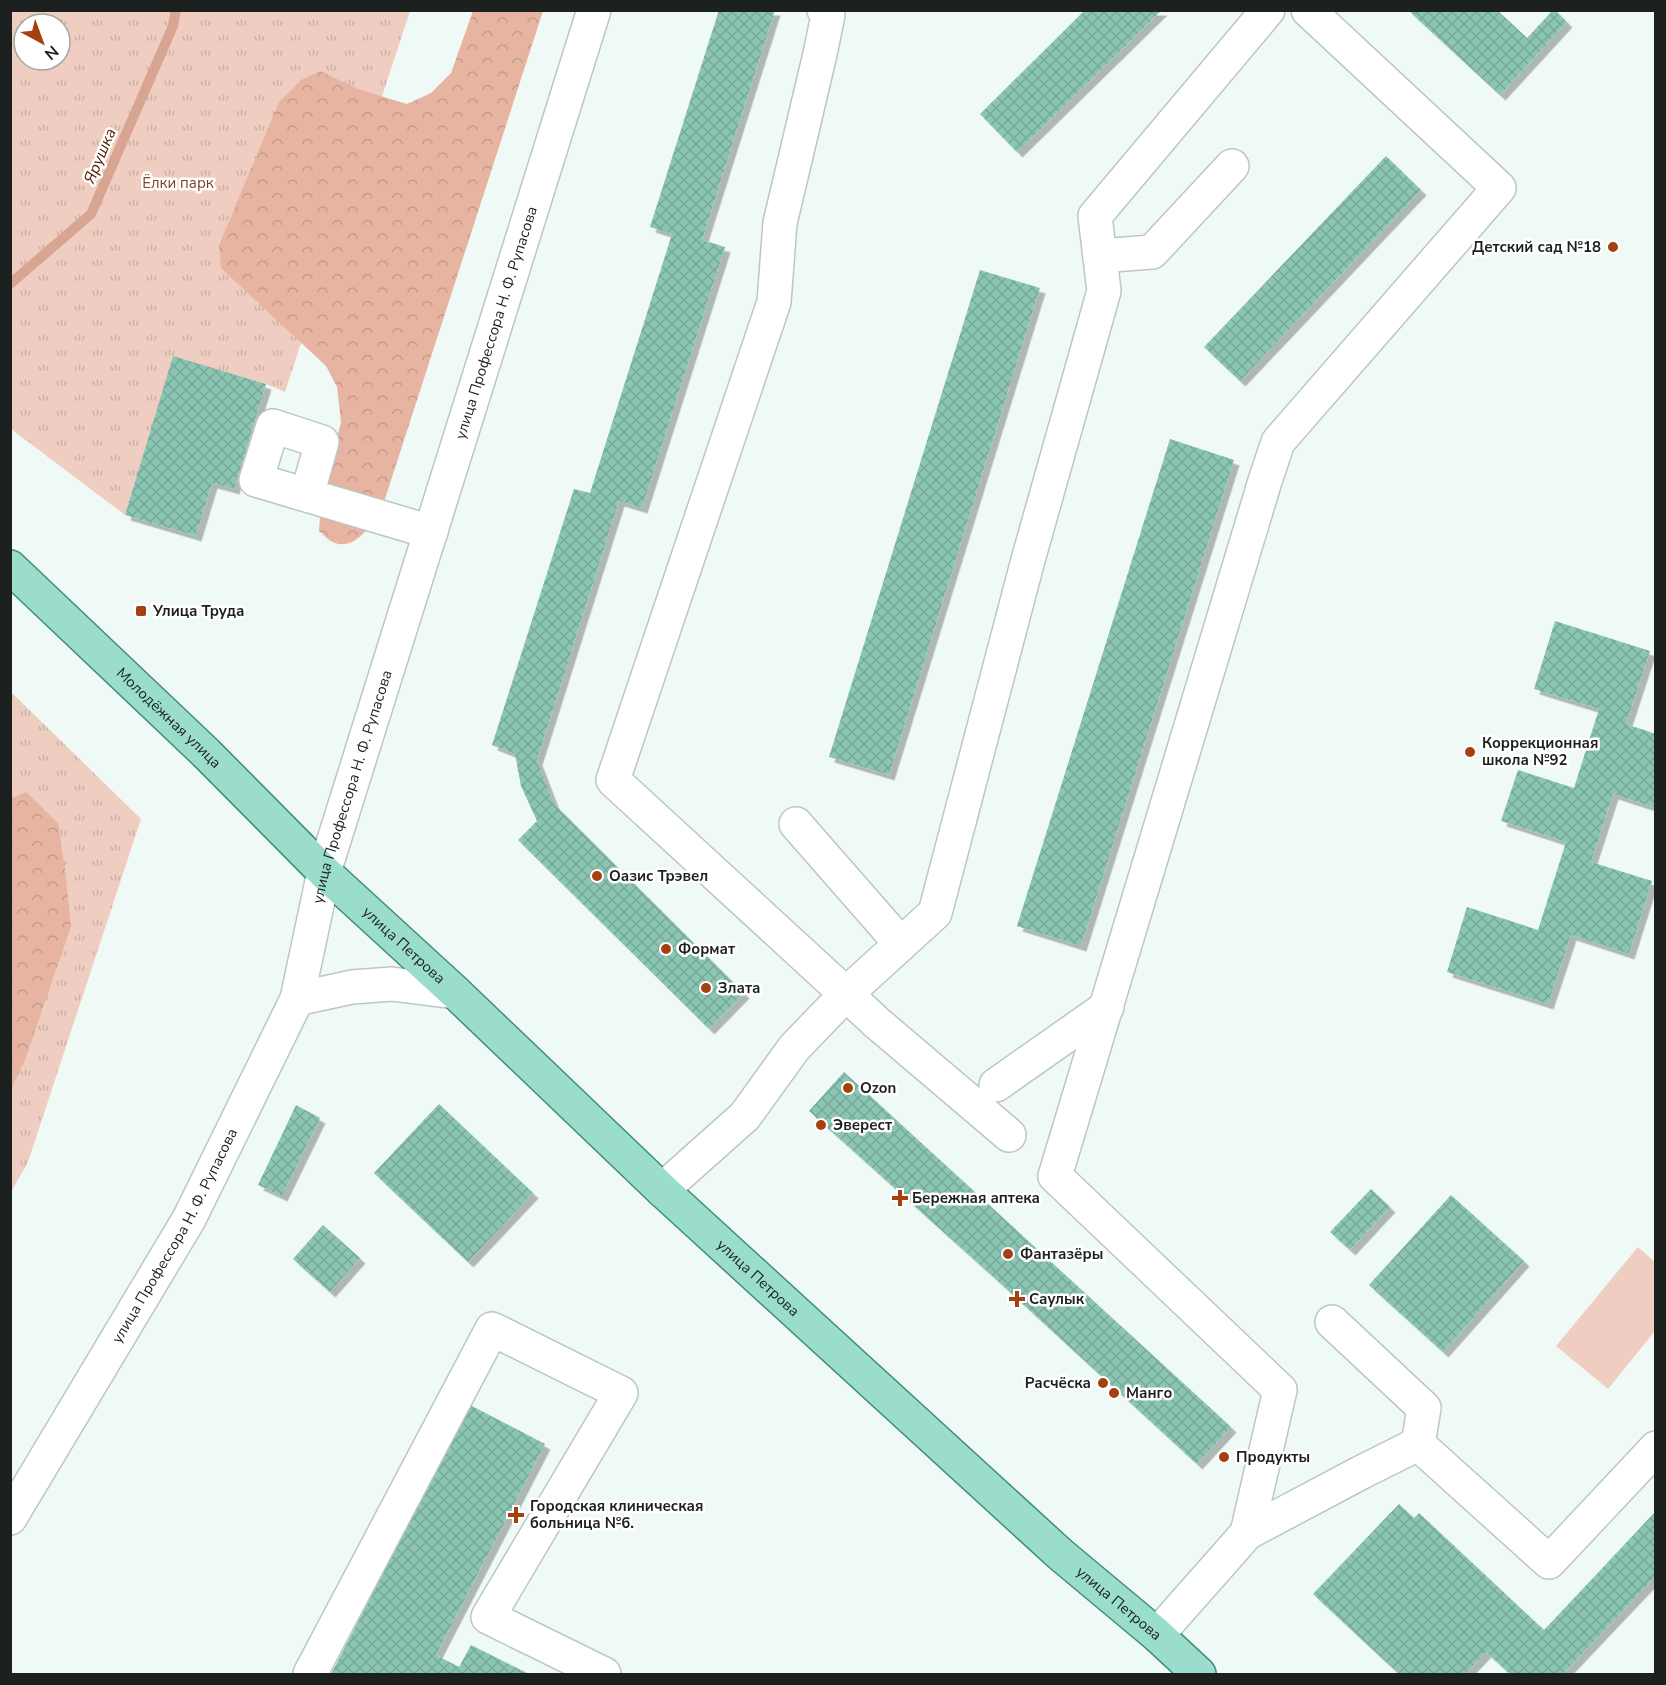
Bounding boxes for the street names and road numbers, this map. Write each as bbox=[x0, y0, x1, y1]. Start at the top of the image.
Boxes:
street label: улица Профессора Н. Ф. Рупасова bbox=[450, 204, 542, 442]
street label: Молодёжная улица bbox=[112, 663, 226, 773]
street label: улица Профессора Н. Ф. Рупасова bbox=[308, 668, 397, 905]
street label: улица Петрова bbox=[358, 902, 449, 988]
street label: улица Профессора Н. Ф. Рупасова bbox=[107, 1125, 242, 1347]
street label: улица Петрова bbox=[712, 1235, 804, 1321]
street label: улица Петрова bbox=[1072, 1562, 1166, 1645]

